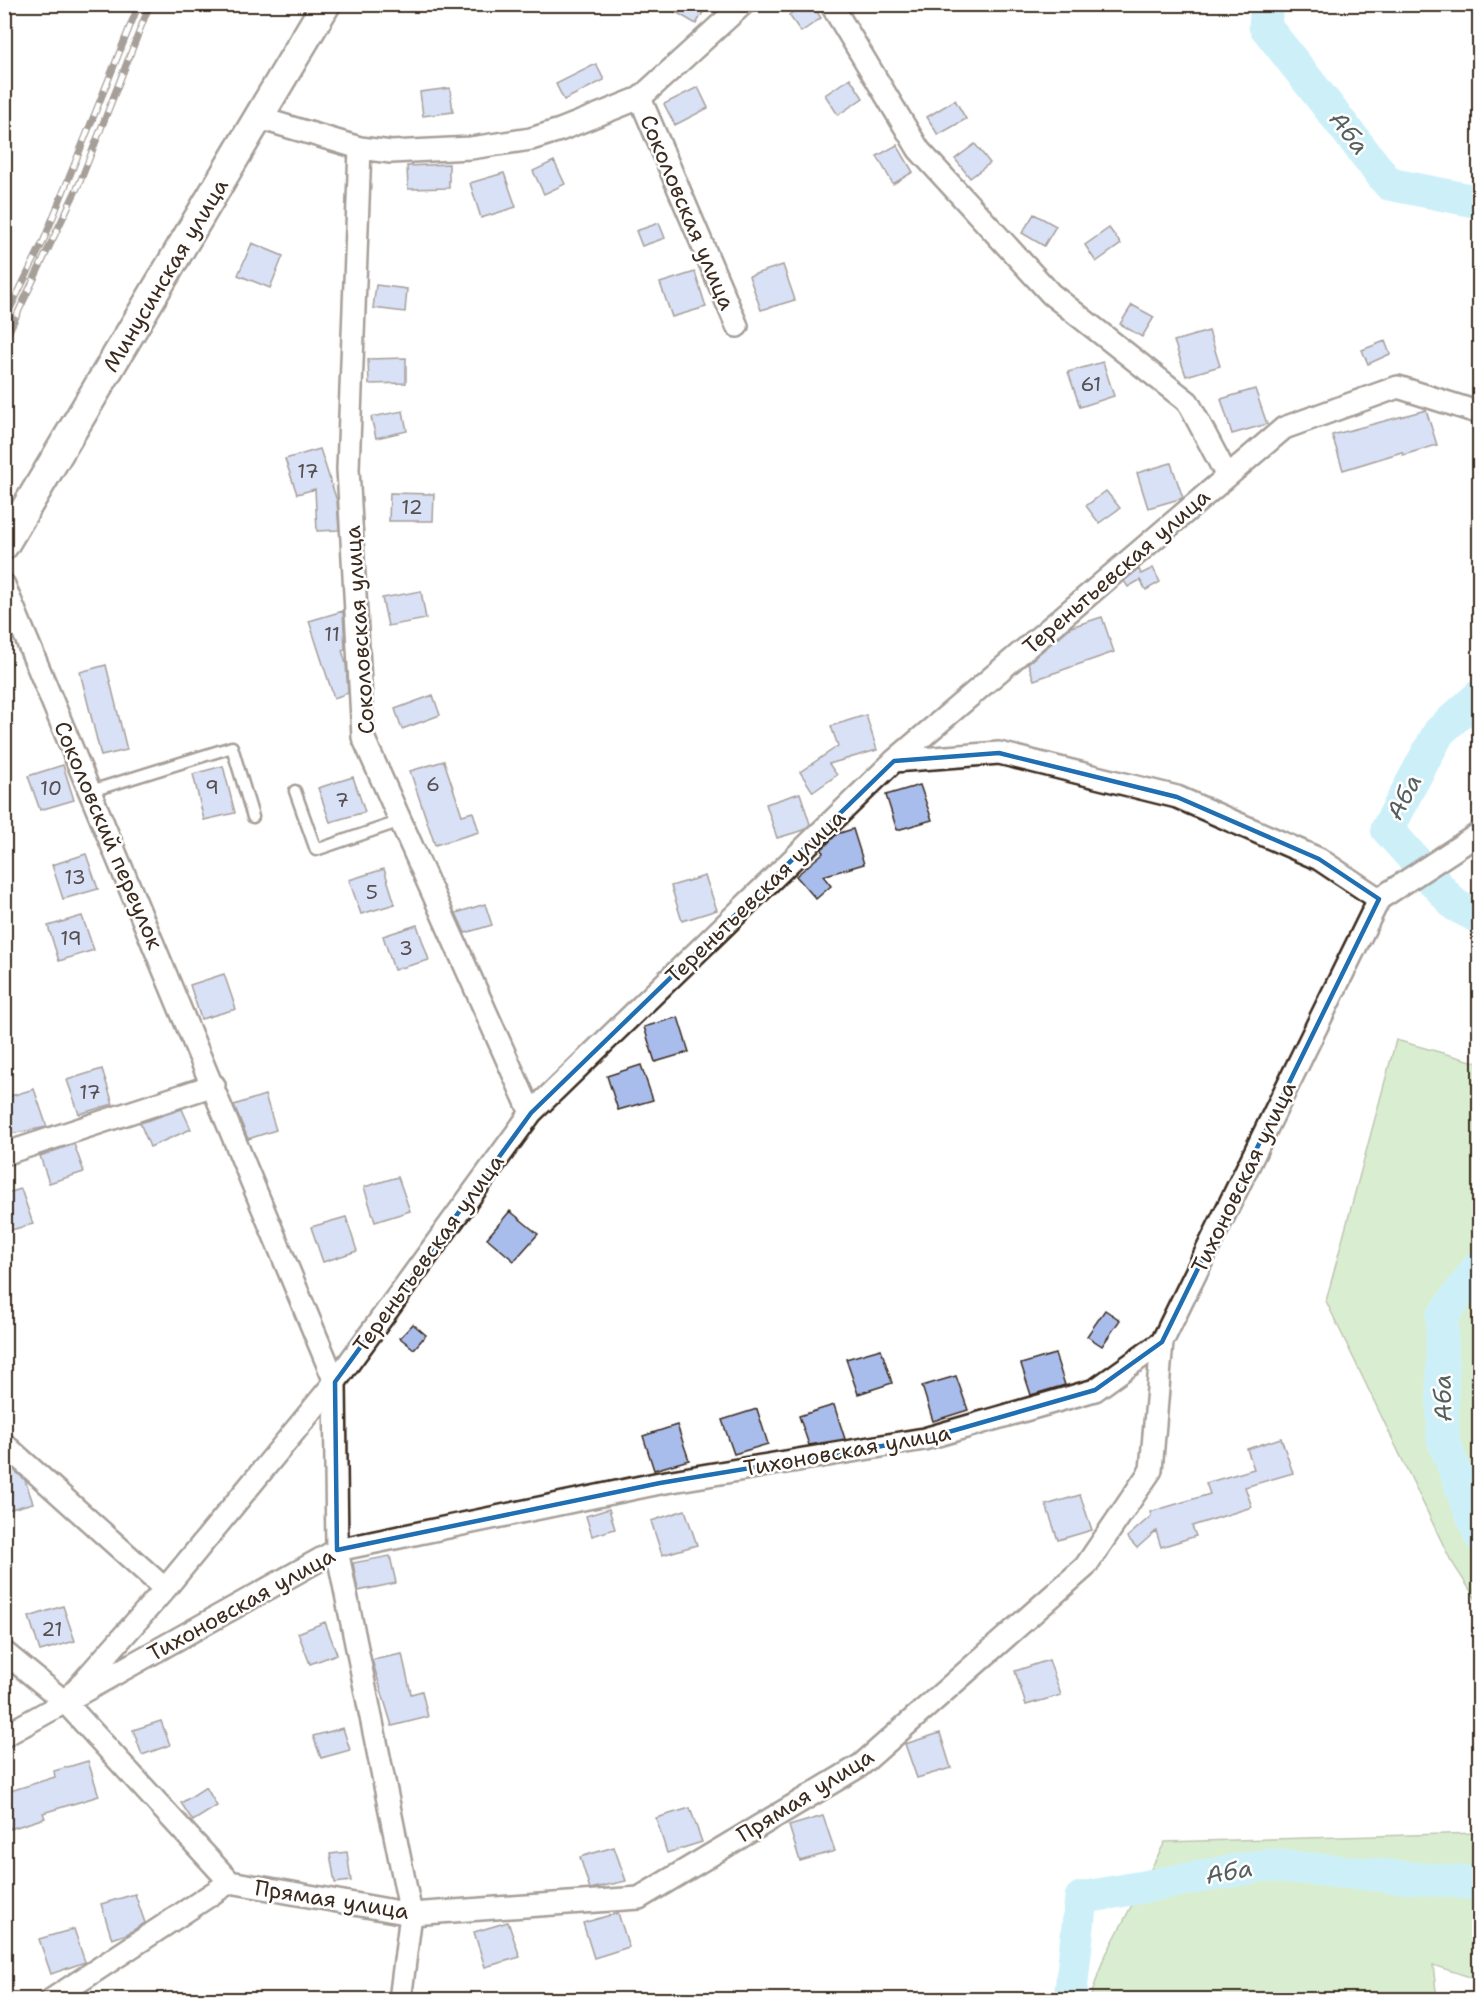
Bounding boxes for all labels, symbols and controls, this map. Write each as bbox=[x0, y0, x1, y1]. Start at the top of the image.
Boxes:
water label: Аба bbox=[1322, 105, 1376, 161]
street label: Соколовская улица bbox=[633, 110, 742, 314]
street label: Минусинская улица bbox=[96, 173, 235, 377]
house number: 61 bbox=[1081, 371, 1101, 397]
house number: 17 bbox=[297, 458, 319, 484]
street label: Тереньтьевская улица bbox=[1017, 482, 1216, 661]
house number: 12 bbox=[401, 494, 423, 520]
street label: Соколовская улица bbox=[338, 524, 381, 735]
house number: 11 bbox=[324, 621, 340, 647]
street label: Соколовский переулок bbox=[47, 717, 170, 954]
water label: Аба bbox=[1379, 769, 1429, 825]
house number: 6 bbox=[426, 771, 440, 797]
house number: 9 bbox=[205, 774, 219, 800]
house number: 10 bbox=[40, 775, 62, 801]
house number: 7 bbox=[335, 787, 349, 813]
street label: Тереньтьевская улица bbox=[659, 803, 852, 990]
house number: 13 bbox=[64, 864, 86, 890]
house number: 5 bbox=[366, 879, 378, 905]
house number: 19 bbox=[60, 925, 82, 951]
house number: 3 bbox=[399, 935, 413, 961]
street label: Тихоновская улица bbox=[1184, 1076, 1303, 1278]
house number: 17 bbox=[79, 1079, 101, 1105]
street label: Тереньтьевская улица bbox=[346, 1148, 511, 1358]
water label: Аба bbox=[1427, 1374, 1459, 1422]
street label: Тихоновская улица bbox=[741, 1418, 953, 1483]
street label: Тихоновская улица bbox=[142, 1541, 340, 1668]
house number: 21 bbox=[41, 1616, 63, 1642]
street label: Прямая улица bbox=[731, 1742, 879, 1849]
water label: Аба bbox=[1203, 1852, 1255, 1892]
street label: Прямая улица bbox=[253, 1873, 412, 1926]

